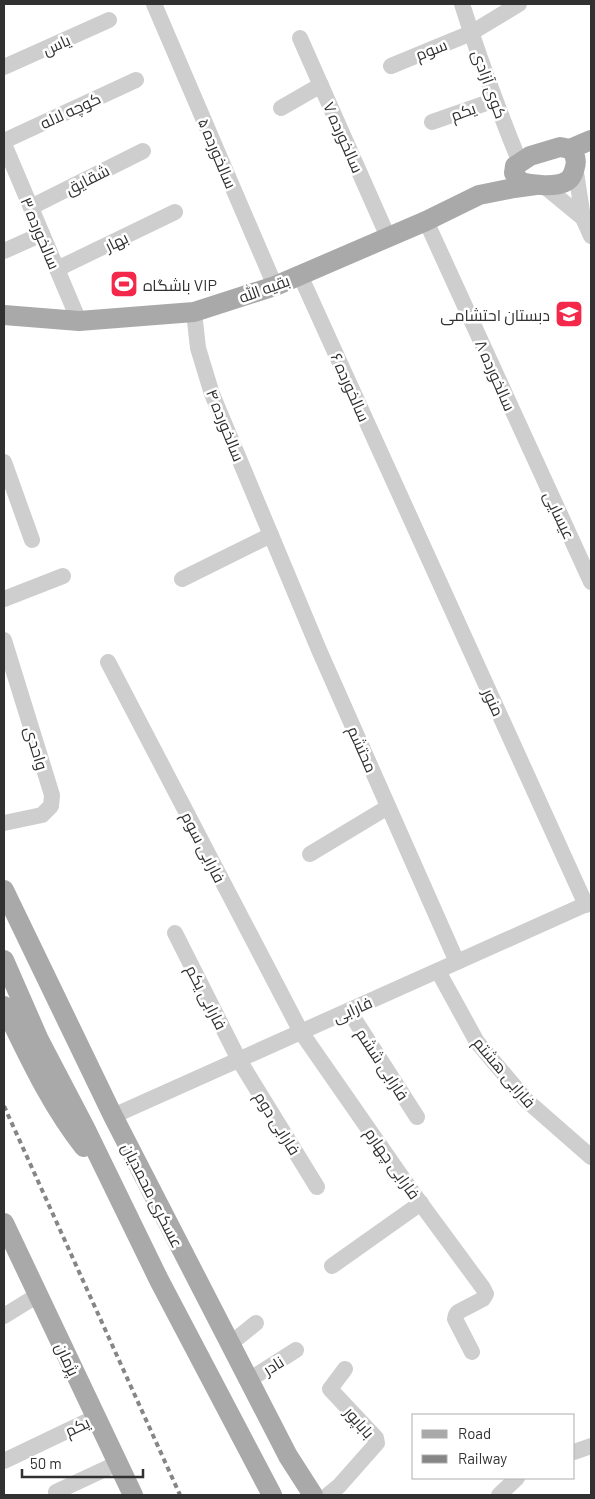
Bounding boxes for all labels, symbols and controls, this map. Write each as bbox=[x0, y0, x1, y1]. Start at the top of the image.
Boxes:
street label: یاس bbox=[39, 29, 74, 60]
street label: سوم bbox=[412, 34, 451, 67]
street label: کوی آزادی bbox=[467, 47, 511, 122]
street label: کوچه لاله bbox=[37, 88, 105, 135]
street label: یکم bbox=[448, 97, 480, 127]
street label: سالخورده ۷ bbox=[319, 99, 368, 176]
street label: سالخورده ۵ bbox=[194, 115, 241, 191]
street label: شقایق bbox=[62, 160, 113, 200]
street label: سالخورده ۳ bbox=[16, 194, 65, 272]
street label: بهار bbox=[100, 227, 132, 257]
sports icon: باشگاه VIP bbox=[109, 269, 139, 299]
street label: بقیه الله bbox=[236, 270, 292, 307]
place label: باشگاه VIP bbox=[143, 275, 217, 295]
school or university icon: دبستان احتشامی bbox=[554, 299, 584, 329]
place label: دبستان احتشامی bbox=[440, 305, 550, 326]
street label: سالخورده ۸ bbox=[471, 337, 520, 414]
street label: سالخورده ۶ bbox=[326, 350, 375, 425]
street label: سالخورده ۴ bbox=[202, 386, 249, 464]
street label: عیسایی bbox=[539, 488, 579, 543]
street label: منور bbox=[478, 684, 508, 719]
street label: محتشم bbox=[342, 723, 382, 776]
street label: واحدی bbox=[19, 724, 53, 773]
street label: فارابی سوم bbox=[175, 808, 230, 887]
street label: فارابی یکم bbox=[180, 962, 231, 1034]
street label: فارابی bbox=[329, 992, 376, 1028]
street label: فارابی ششم bbox=[350, 1024, 413, 1105]
street label: فارابی هشتم bbox=[468, 1033, 540, 1113]
street label: فارابی دوم bbox=[249, 1088, 305, 1160]
street label: فارابی چهارم bbox=[359, 1124, 425, 1204]
street label: عسکری محمدیان bbox=[117, 1139, 188, 1251]
street label: پژمان bbox=[49, 1339, 84, 1381]
street label: نادر bbox=[258, 1351, 287, 1380]
street label: باباپور bbox=[338, 1402, 379, 1444]
street label: یکم bbox=[61, 1412, 94, 1443]
legend bbox=[412, 1414, 575, 1479]
text: Road bbox=[458, 1424, 491, 1442]
scale bar bbox=[22, 1446, 144, 1478]
text: Railway bbox=[458, 1449, 507, 1467]
text: 50 m bbox=[30, 1454, 62, 1472]

